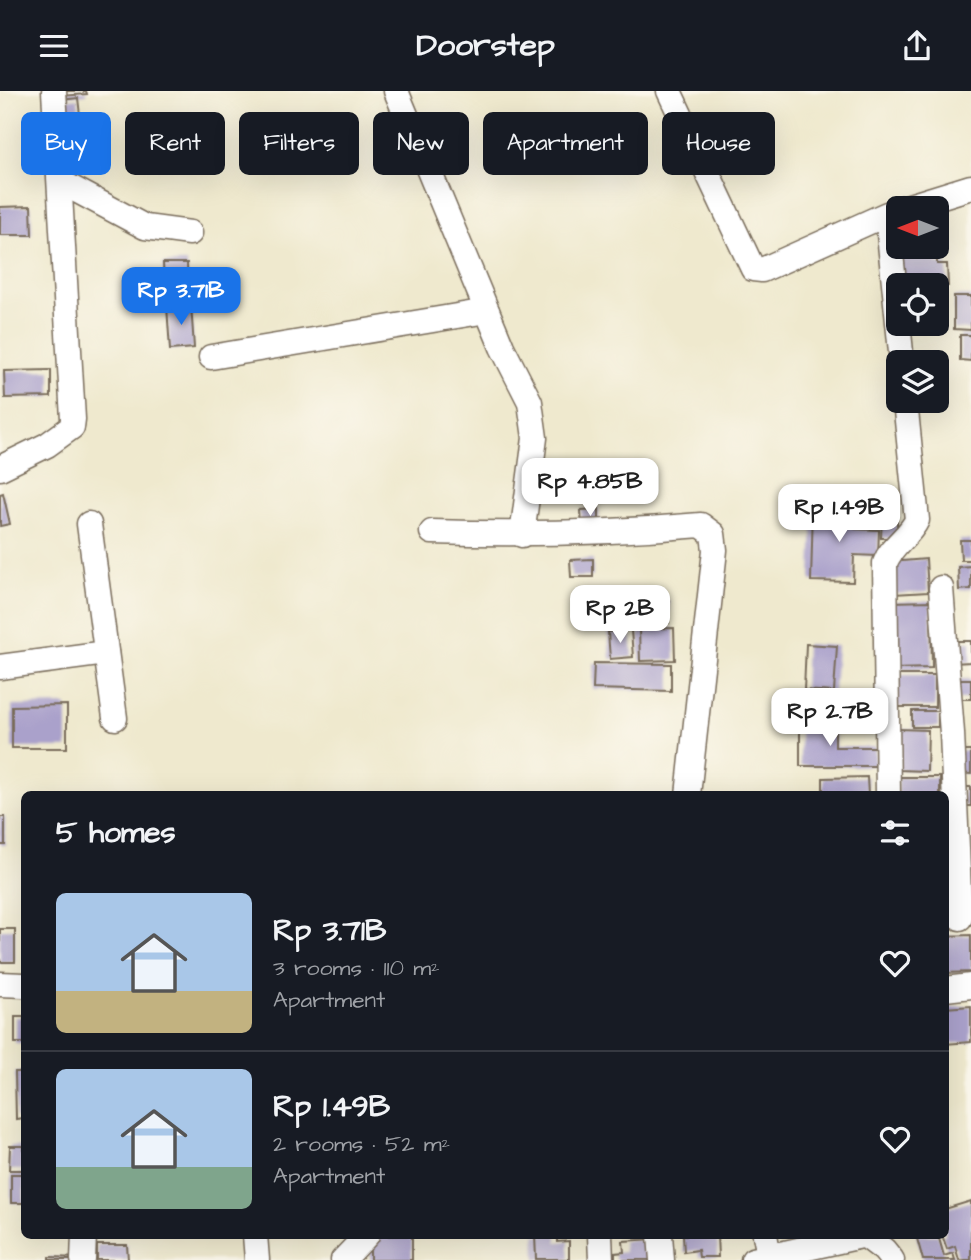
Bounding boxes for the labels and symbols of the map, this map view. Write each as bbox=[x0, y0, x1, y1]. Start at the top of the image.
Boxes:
north arrow bbox=[886, 196, 948, 259]
pin: Rp 3.71B bbox=[109, 267, 253, 327]
pin: Rp 4.85B bbox=[518, 459, 662, 518]
pin: Rp 1.49B bbox=[767, 484, 911, 544]
pin: Rp 2B bbox=[571, 585, 669, 645]
pin: Rp 2.7B bbox=[765, 689, 895, 748]

